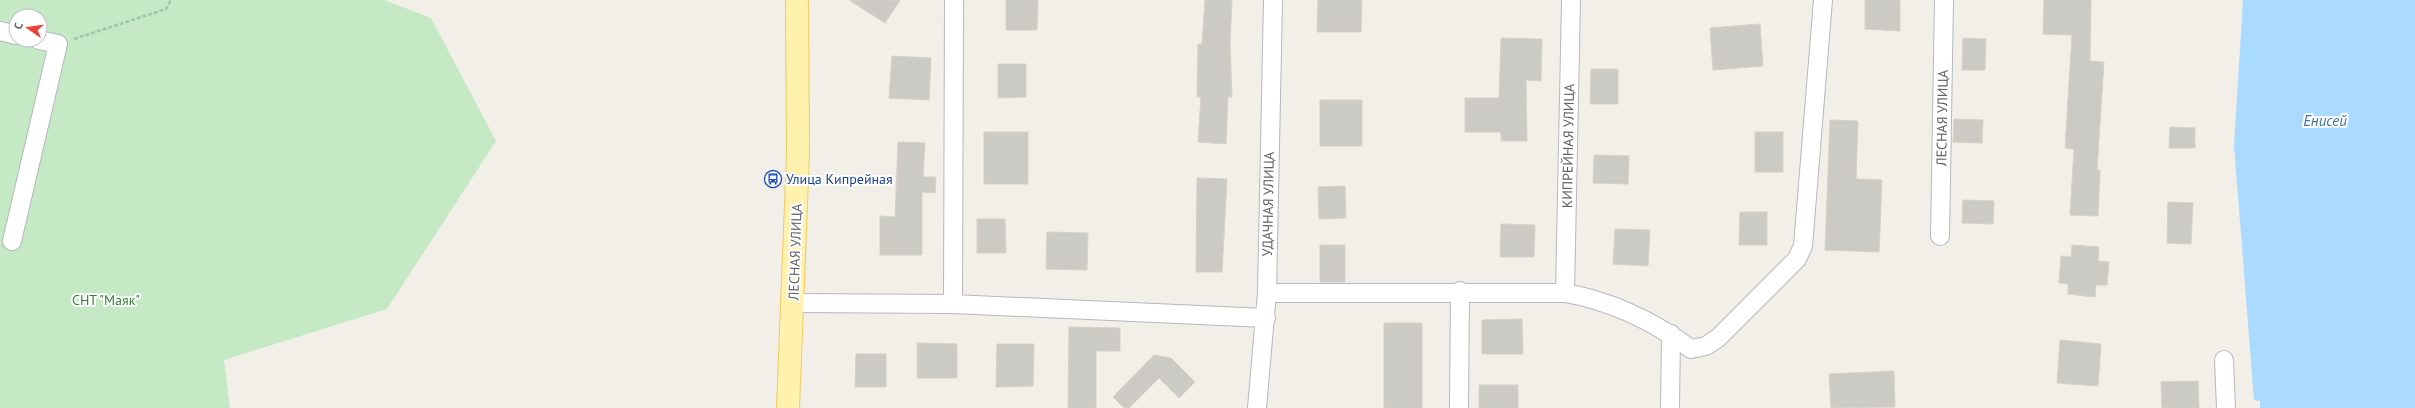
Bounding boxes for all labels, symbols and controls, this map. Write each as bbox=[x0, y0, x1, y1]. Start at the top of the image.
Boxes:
north arrow bbox=[8, 8, 48, 48]
text: С bbox=[11, 21, 26, 30]
street label: ЛЕСНАЯ УЛИЦА bbox=[1932, 69, 1952, 167]
street label: КИПРЕЙНАЯ УЛИЦА bbox=[1558, 83, 1578, 208]
water label: Енисей bbox=[2303, 111, 2347, 130]
street label: УДАЧНАЯ УЛИЦА bbox=[1258, 151, 1278, 256]
bus stop icon: Улица Кипрейная bbox=[763, 169, 783, 189]
place label: Улица Кипрейная bbox=[786, 170, 893, 188]
street label: ЛЕСНАЯ УЛИЦА bbox=[784, 203, 806, 302]
park label: СНТ "Маяк" bbox=[72, 291, 140, 309]

